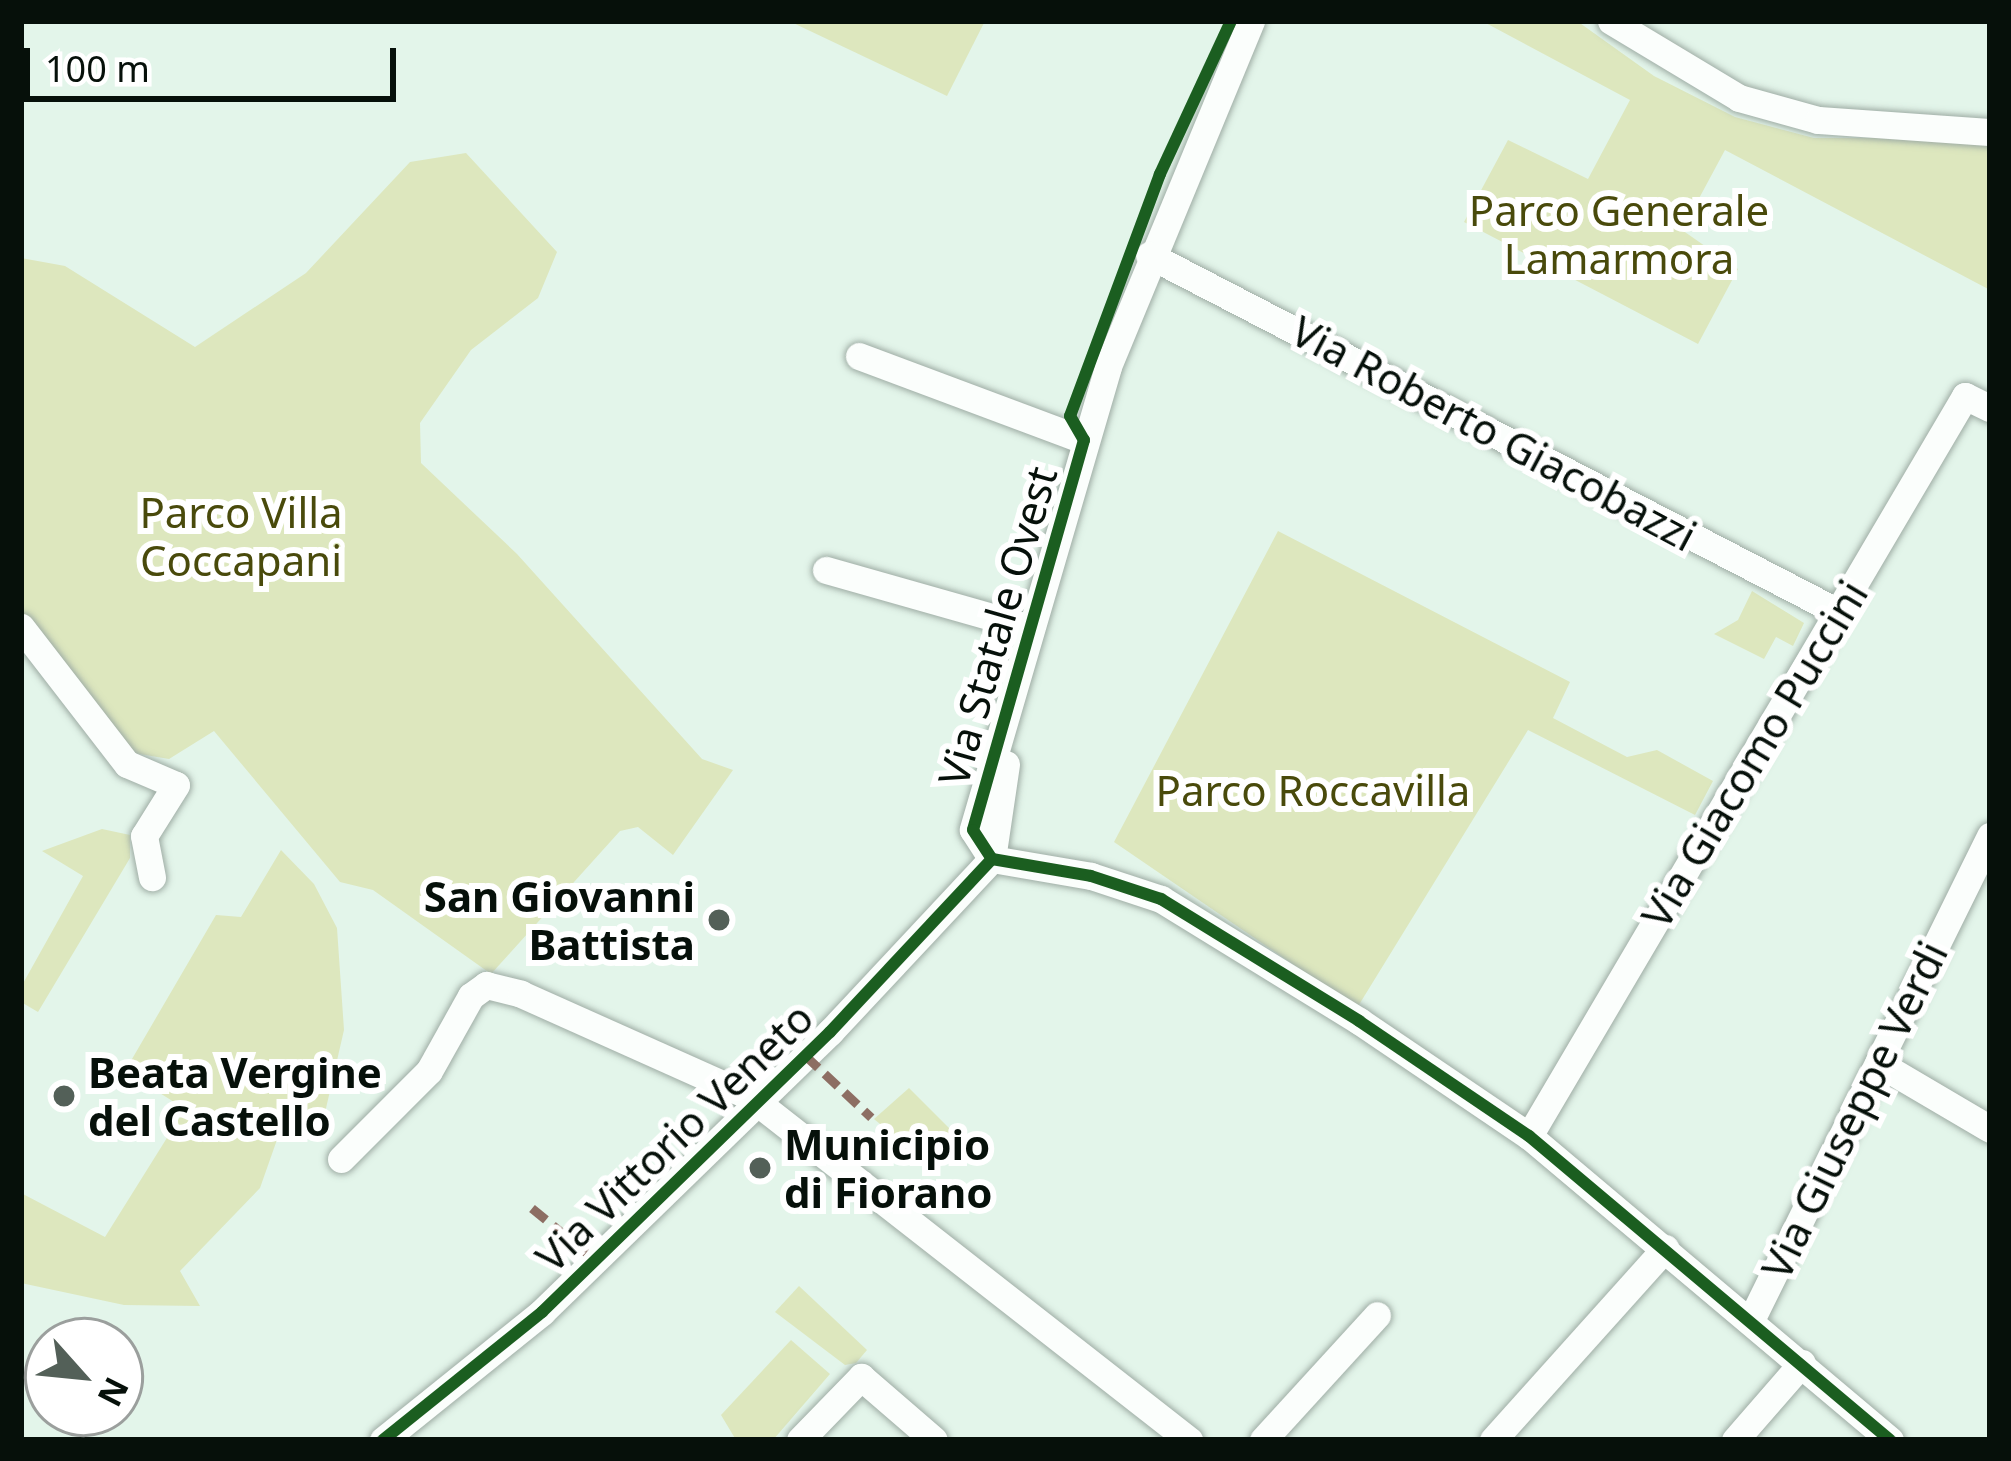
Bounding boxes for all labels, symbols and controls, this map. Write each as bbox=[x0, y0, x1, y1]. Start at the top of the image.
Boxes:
scale bar bbox=[30, 24, 402, 98]
text: 100 m bbox=[45, 44, 150, 93]
park label: Parco Generale Lamarmora bbox=[1469, 185, 1769, 284]
street label: Via Roberto Giacobazzi bbox=[1283, 305, 1705, 561]
street label: Via Statale Ovest bbox=[927, 461, 1067, 791]
park label: Parco Villa Coccapani bbox=[139, 487, 343, 586]
street label: Via Giacomo Puccini bbox=[1630, 571, 1878, 937]
park label: Parco Roccavilla bbox=[1156, 765, 1470, 815]
place label: San Giovanni Battista bbox=[424, 871, 695, 970]
marker: San Giovanni Battista bbox=[706, 907, 732, 933]
street label: Via Giuseppe Verdi bbox=[1750, 933, 1958, 1287]
street label: Via Vittorio Veneto bbox=[525, 992, 823, 1282]
place label: Beata Vergine del Castello bbox=[88, 1047, 382, 1146]
marker: Beata Vergine del Castello bbox=[51, 1083, 77, 1109]
place label: Municipio di Fiorano bbox=[784, 1119, 993, 1218]
marker: Municipio di Fiorano bbox=[747, 1155, 773, 1181]
north arrow bbox=[24, 1317, 144, 1437]
text: N bbox=[88, 1370, 140, 1414]

